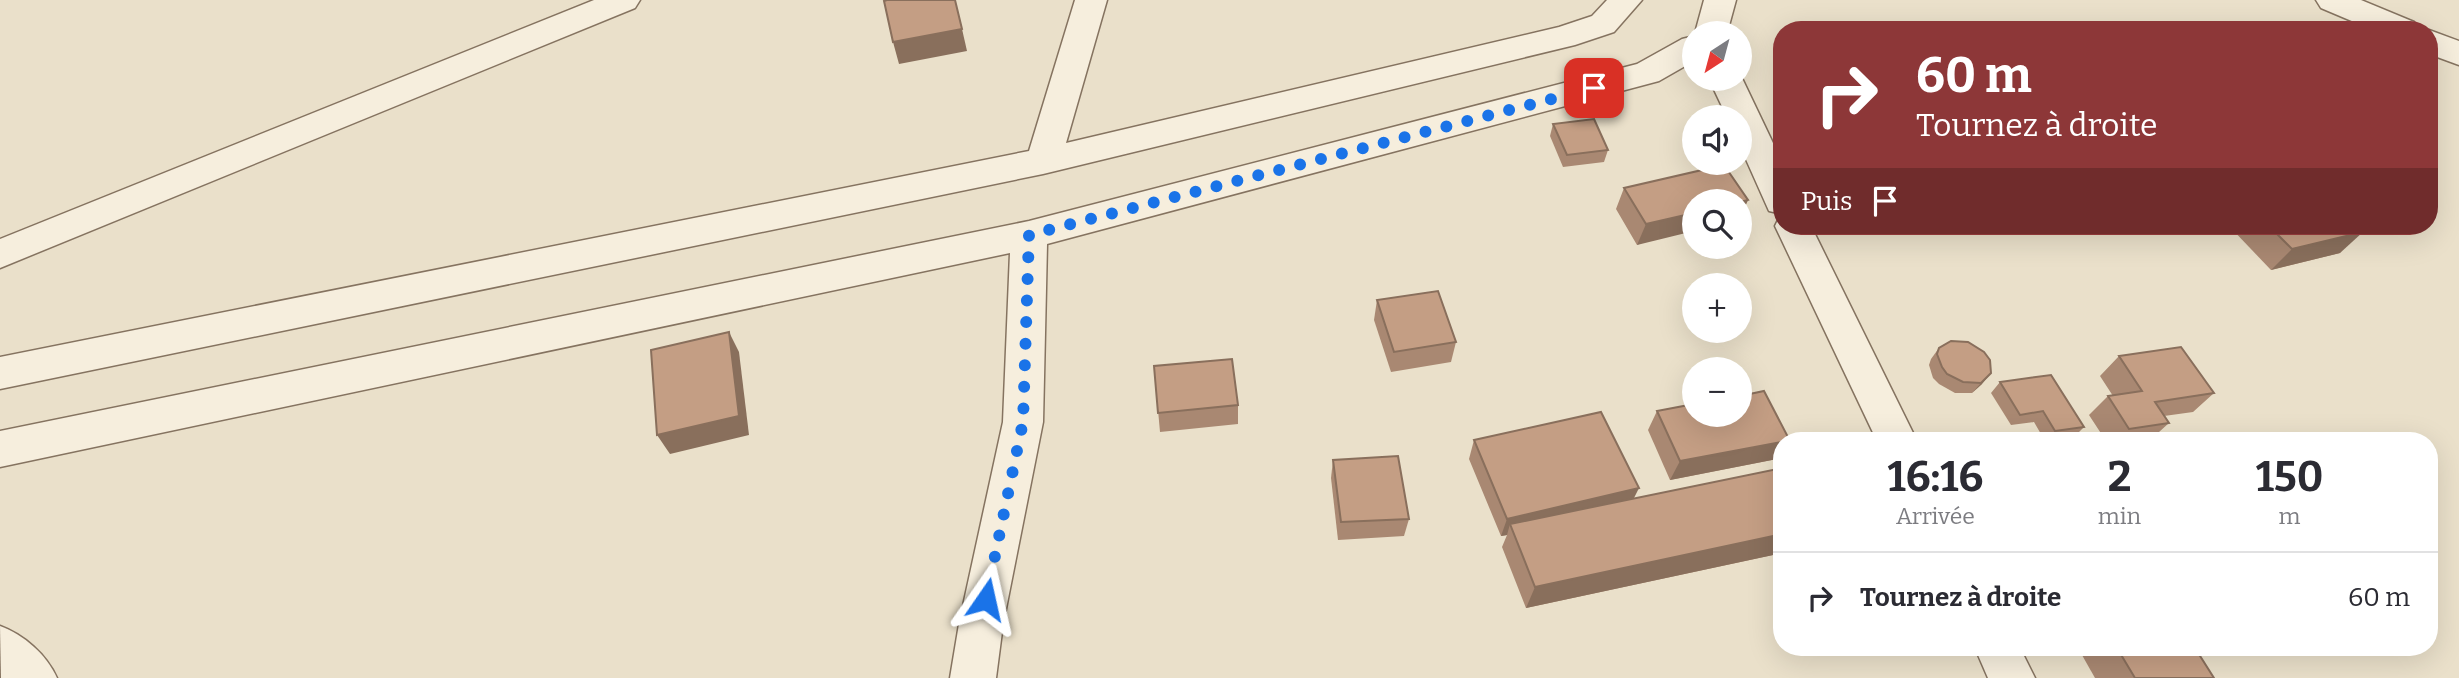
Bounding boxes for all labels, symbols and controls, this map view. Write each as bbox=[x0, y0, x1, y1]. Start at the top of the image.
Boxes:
north arrow bbox=[1682, 21, 1752, 91]
map controls bbox=[1682, 21, 1752, 427]
text: 60 m bbox=[1916, 46, 2032, 105]
icon: right bbox=[1801, 49, 1892, 140]
pin bbox=[1564, 58, 1624, 118]
icon: arrive bbox=[1575, 69, 1613, 107]
button: sound bbox=[1682, 105, 1752, 175]
text: Tournez à droite bbox=[1916, 106, 2158, 144]
icon: arrive bbox=[1866, 182, 1904, 220]
text: Puis bbox=[1801, 186, 1852, 217]
button: search bbox=[1682, 189, 1752, 259]
button: + bbox=[1682, 273, 1752, 343]
button: − bbox=[1682, 357, 1752, 427]
text: 16:16 bbox=[1888, 452, 1983, 502]
text: 2 bbox=[2108, 452, 2131, 502]
text: 150 bbox=[2256, 452, 2323, 502]
text: Arrivée bbox=[1896, 502, 1975, 530]
text: min bbox=[2098, 502, 2141, 530]
text: m bbox=[2279, 502, 2301, 530]
position arrow bbox=[949, 562, 1023, 636]
icon: right bbox=[1801, 579, 1839, 617]
text: Tournez à droite bbox=[1860, 582, 2061, 613]
text: 60 m bbox=[2348, 582, 2410, 613]

